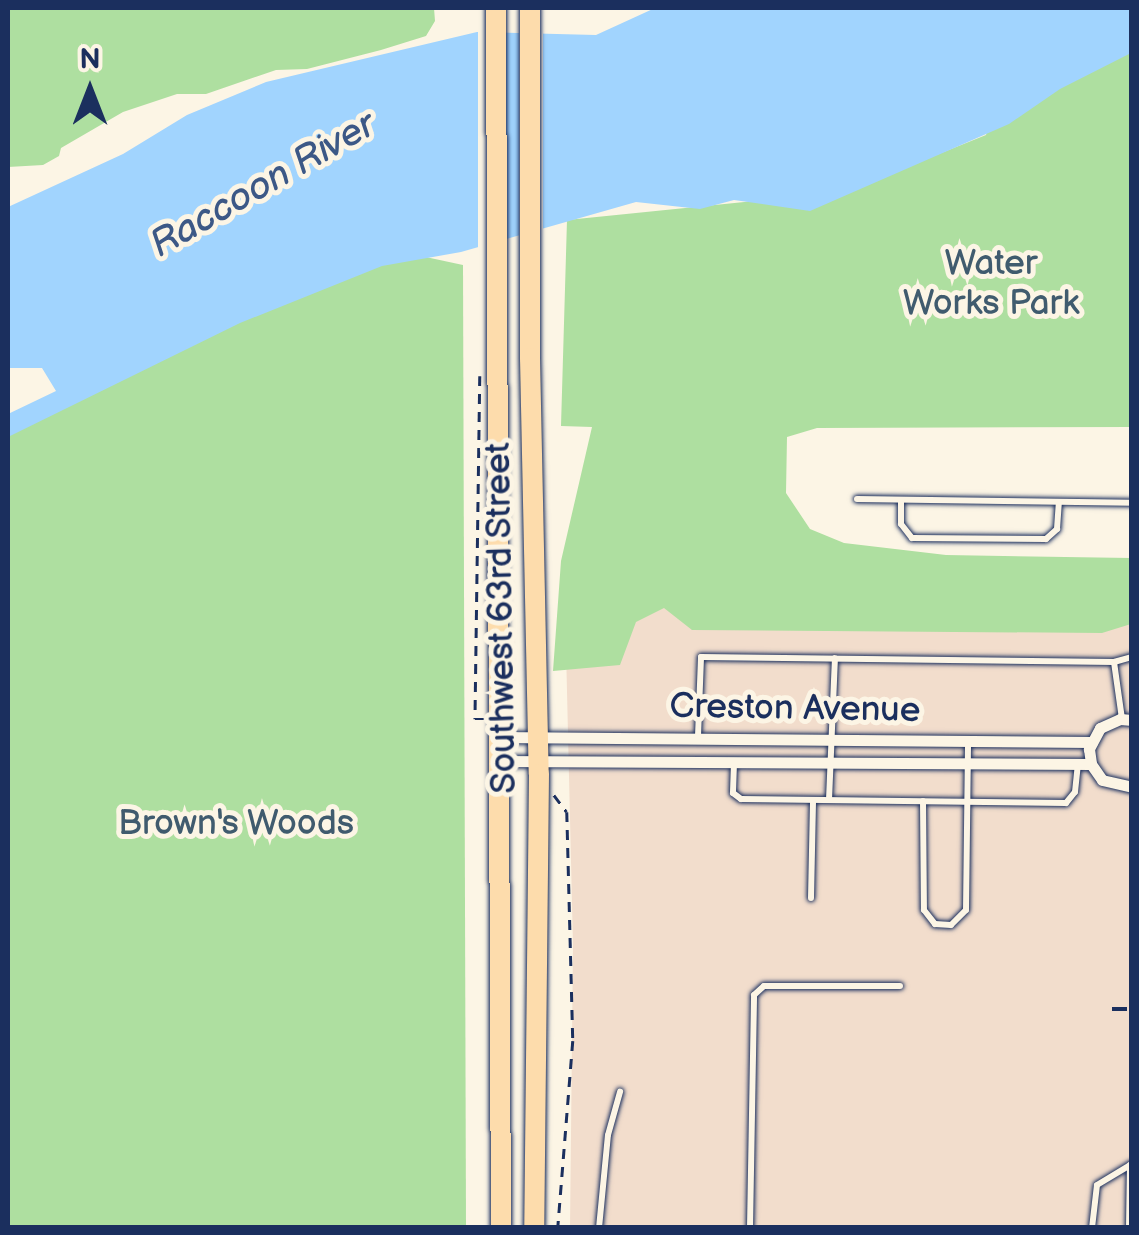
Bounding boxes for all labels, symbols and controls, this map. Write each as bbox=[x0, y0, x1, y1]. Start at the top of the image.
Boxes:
north arrow bbox=[40, 40, 140, 140]
text: N bbox=[79, 43, 101, 76]
water label: Raccoon River bbox=[142, 102, 384, 268]
park label: Water Works Park bbox=[903, 243, 1079, 325]
street label: Southwest 63rd Street bbox=[478, 442, 526, 794]
street label: Creston Avenue bbox=[669, 686, 921, 732]
park label: Brown's Woods bbox=[117, 803, 355, 845]

